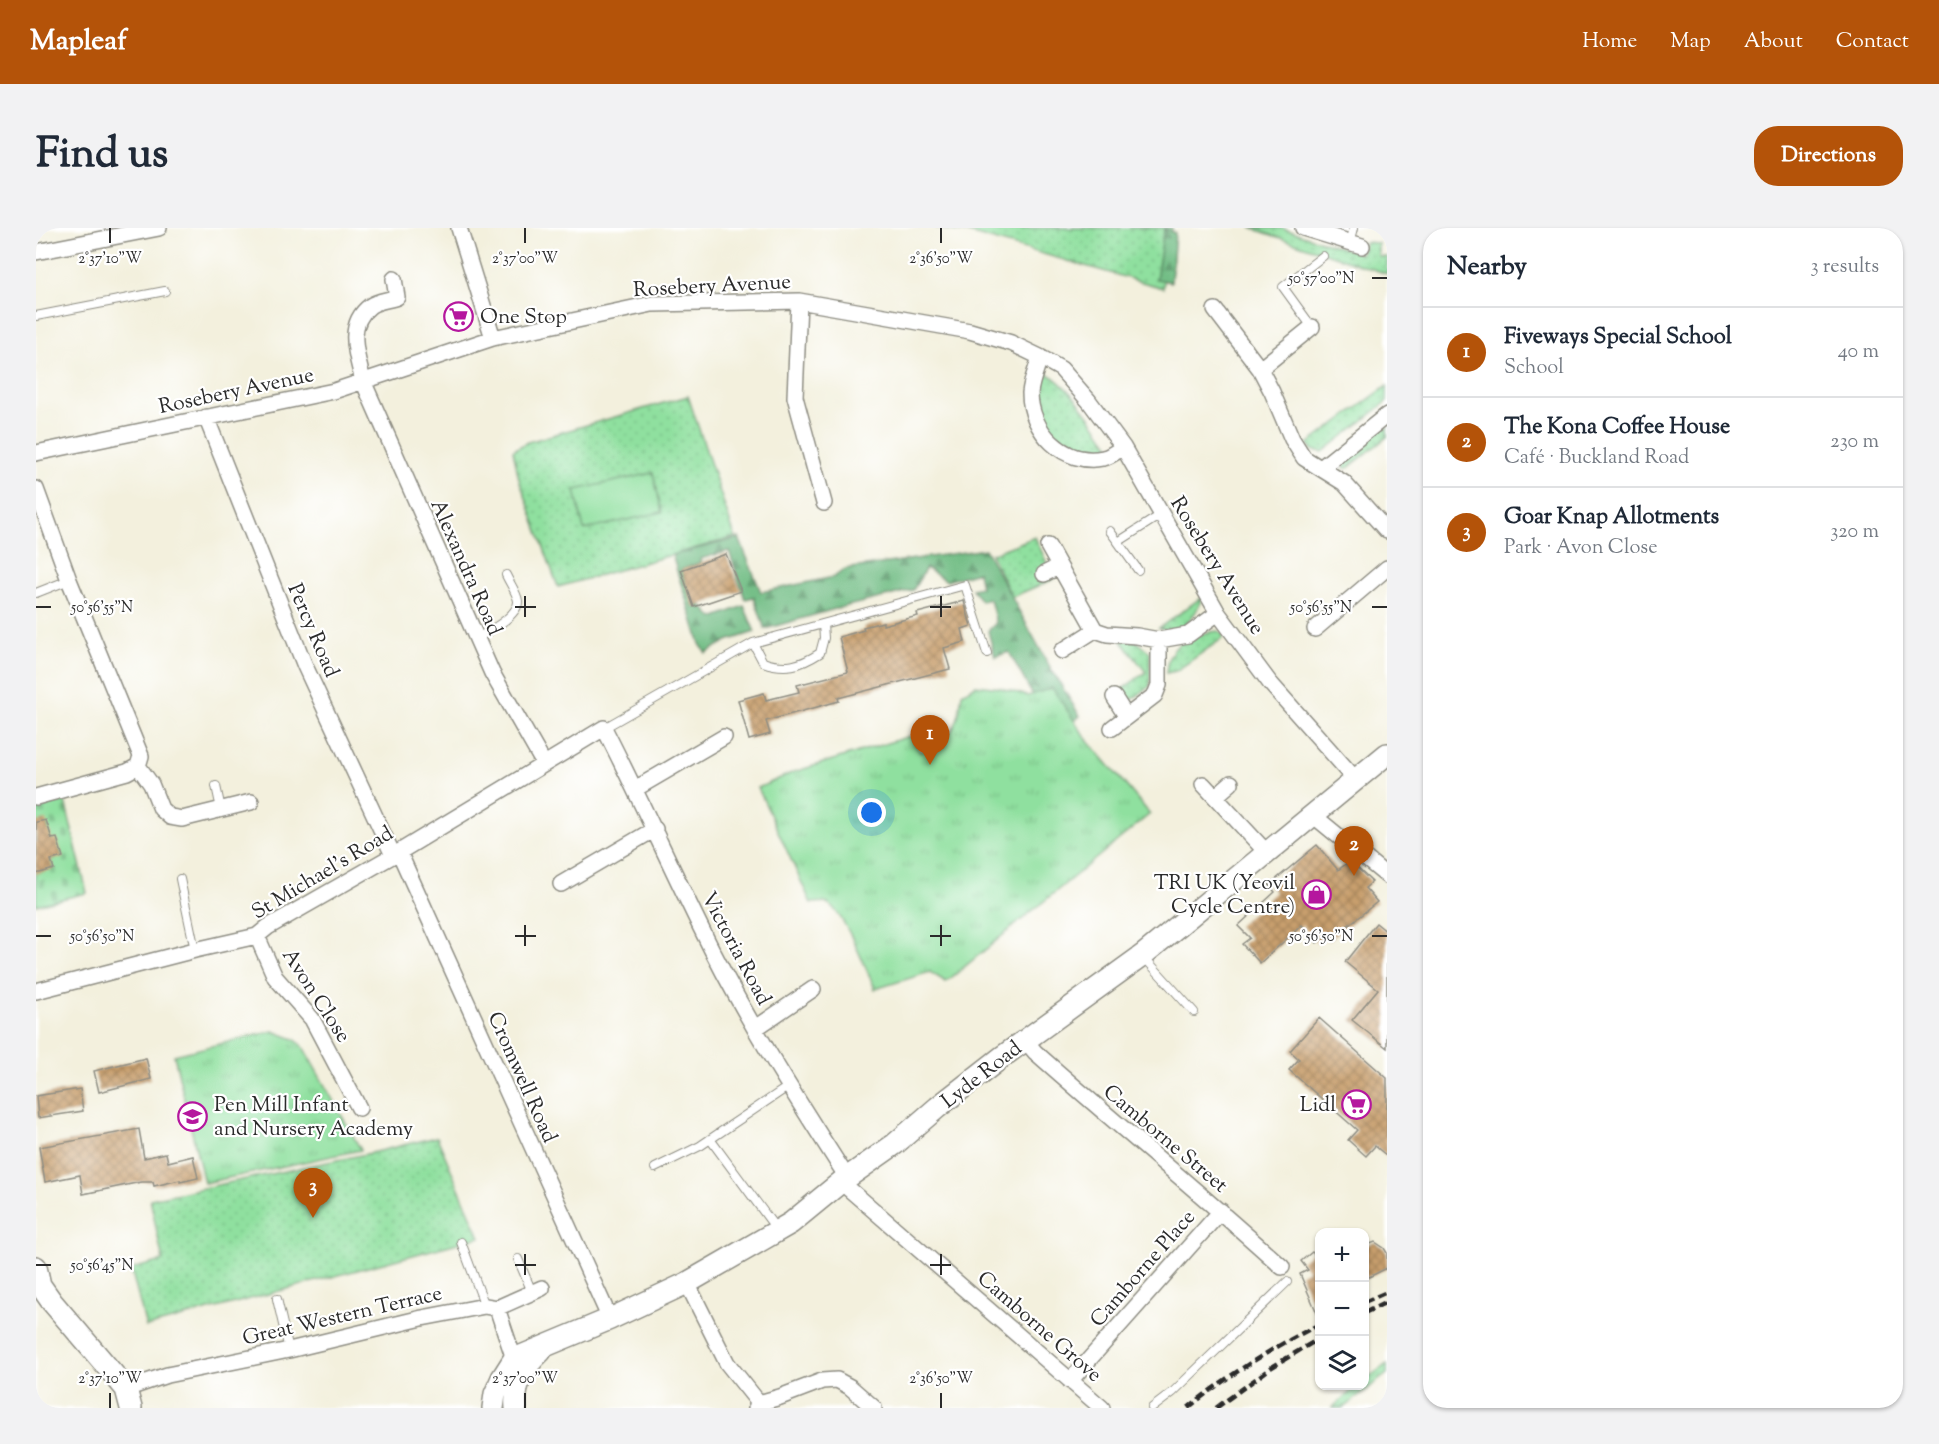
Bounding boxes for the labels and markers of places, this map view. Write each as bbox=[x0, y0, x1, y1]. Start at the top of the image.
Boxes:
supermarket icon: One Stop bbox=[443, 300, 475, 332]
place label: One Stop bbox=[480, 303, 567, 333]
pin: 1 bbox=[910, 716, 950, 765]
pin: 2 bbox=[1334, 826, 1374, 876]
place label: TRI UK (Yeovil Cycle Centre) bbox=[1154, 869, 1295, 923]
shop icon: TRI UK (Yeovil Cycle Centre) bbox=[1300, 878, 1332, 910]
supermarket icon: Lidl bbox=[1341, 1088, 1373, 1120]
place label: Pen Mill Infant and Nursery Academy bbox=[214, 1091, 414, 1145]
place label: Lidl bbox=[1300, 1091, 1336, 1121]
school or university icon: Pen Mill Infant and Nursery Academy bbox=[177, 1100, 209, 1132]
pin: 3 bbox=[294, 1168, 332, 1218]

